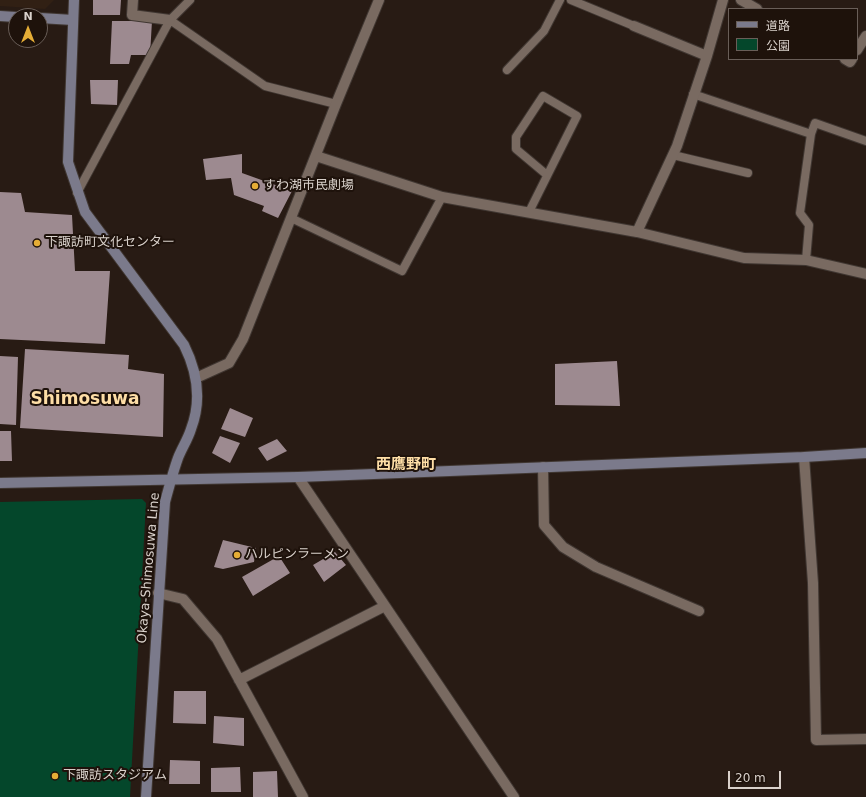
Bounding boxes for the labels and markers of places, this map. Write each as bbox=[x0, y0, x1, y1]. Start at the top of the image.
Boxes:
place label: すわ湖市民劇場 bbox=[263, 178, 354, 194]
marker: すわ湖市民劇場 bbox=[250, 181, 260, 191]
place label: 下諏訪町文化センター bbox=[45, 235, 175, 251]
marker: 下諏訪町文化センター bbox=[32, 238, 42, 248]
place label: ハルピンラーメン bbox=[245, 547, 349, 563]
marker: ハルピンラーメン bbox=[232, 550, 242, 560]
place label: 下諏訪スタジアム bbox=[63, 768, 167, 784]
marker: 下諏訪スタジアム bbox=[50, 771, 60, 781]

